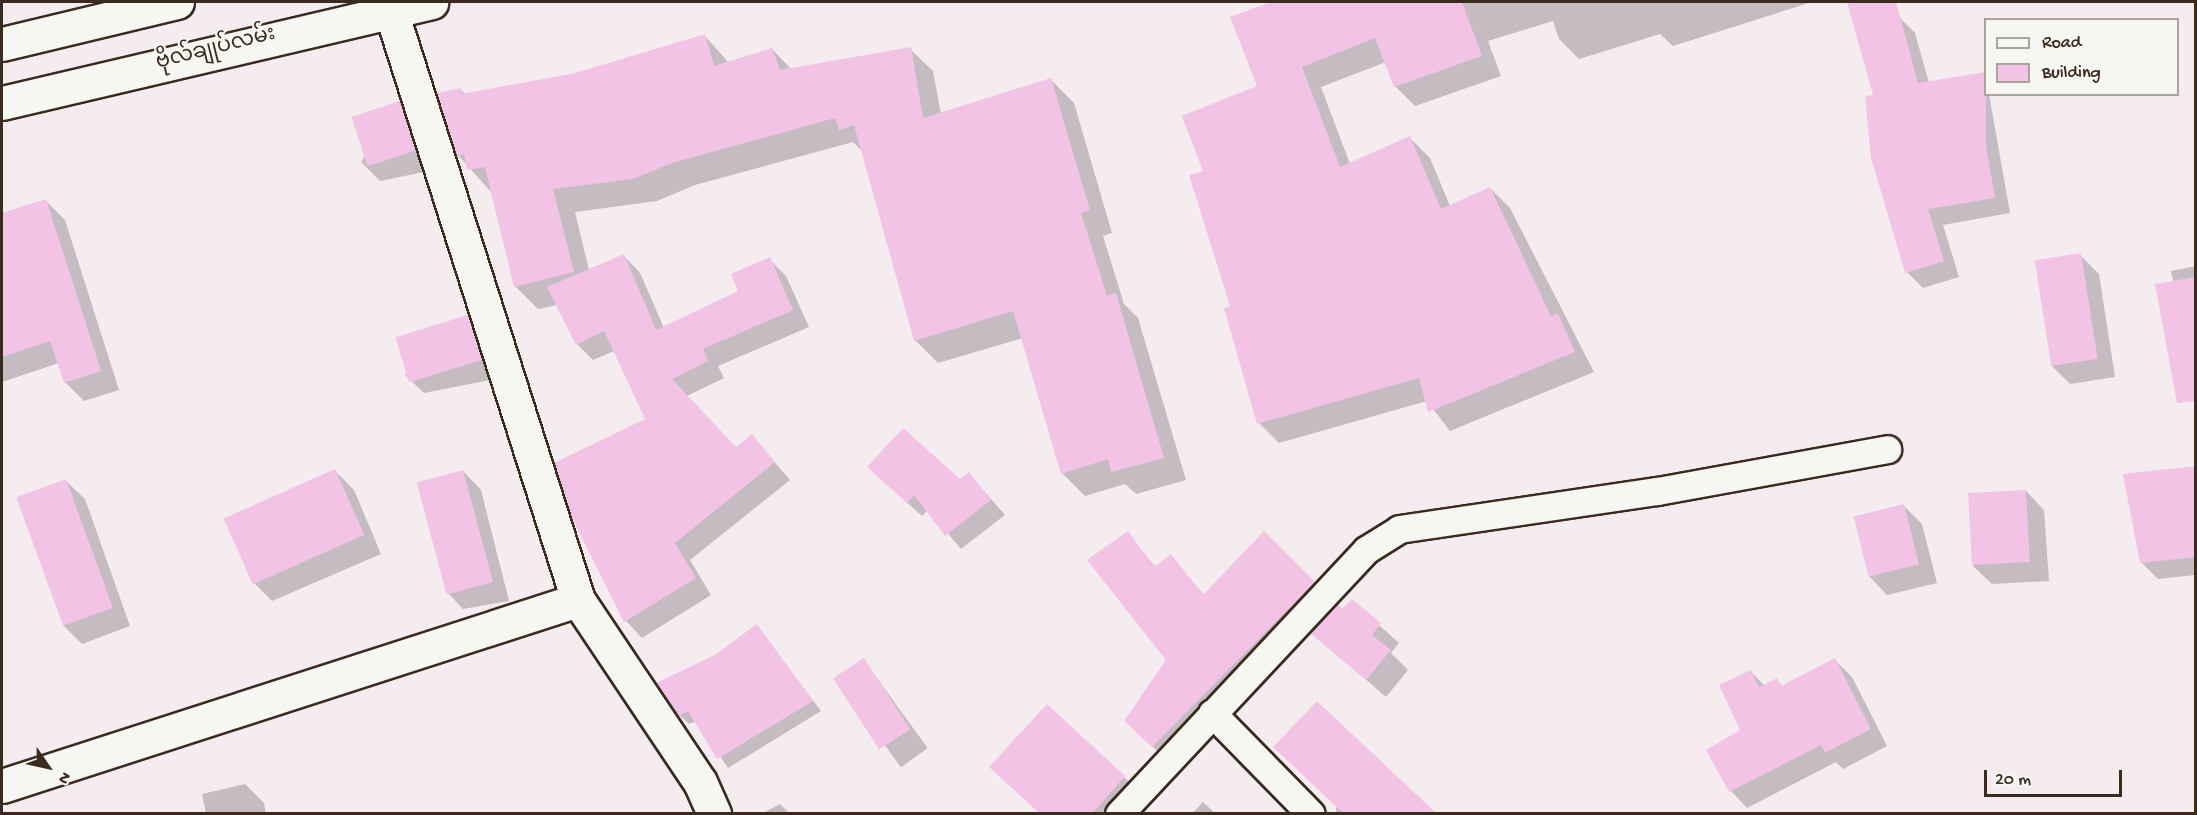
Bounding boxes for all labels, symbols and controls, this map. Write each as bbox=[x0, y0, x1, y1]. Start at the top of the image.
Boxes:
legend bbox=[1984, 18, 2179, 96]
street label: ဗိုလ်ချုပ်လမ်း bbox=[154, 23, 278, 77]
text: Road bbox=[2042, 33, 2081, 54]
text: Building bbox=[2042, 63, 2101, 84]
north arrow bbox=[18, 737, 78, 797]
scale bar bbox=[1987, 758, 2125, 796]
text: N bbox=[53, 768, 74, 787]
text: 20 m bbox=[1995, 770, 2031, 791]

